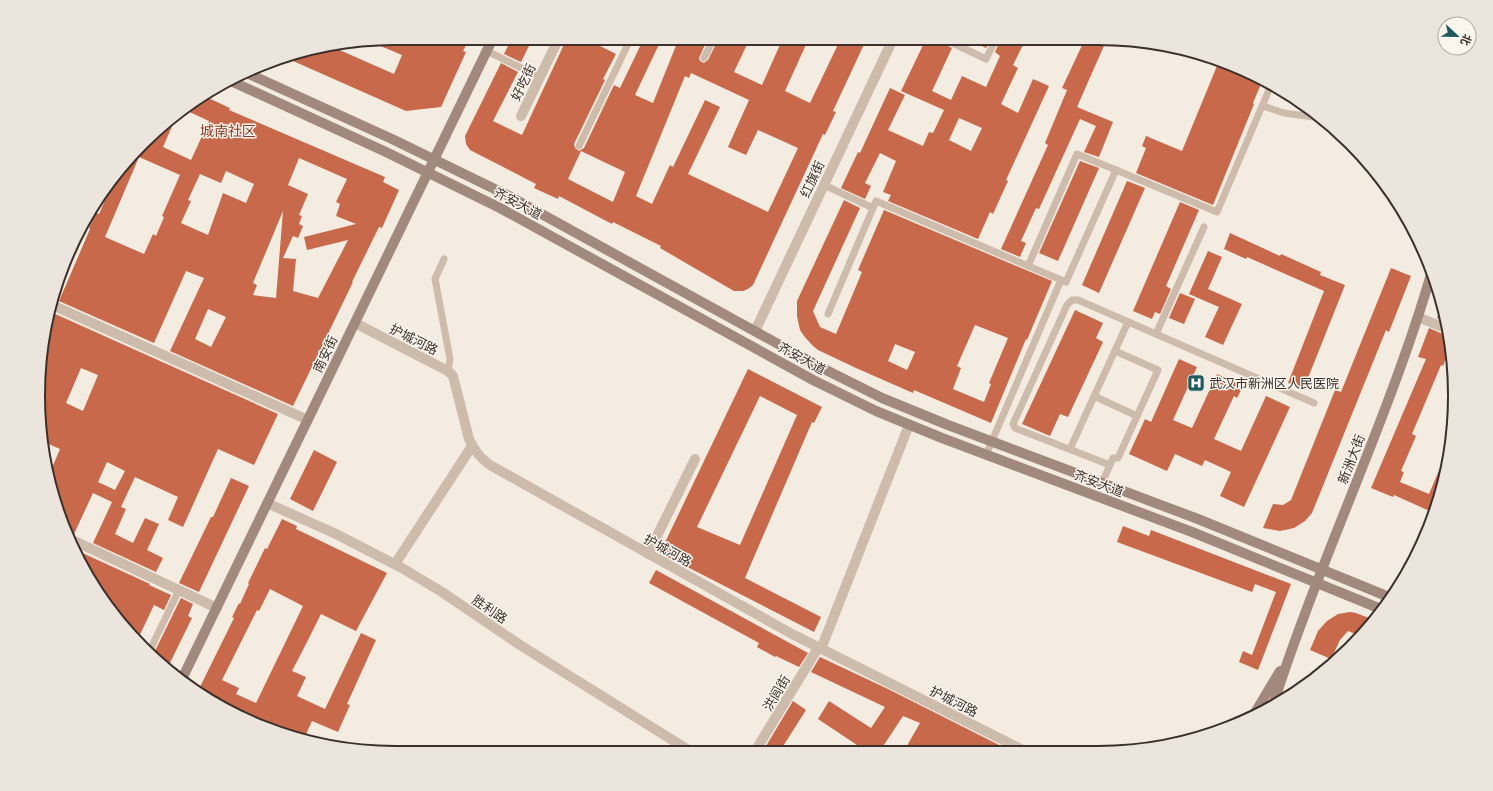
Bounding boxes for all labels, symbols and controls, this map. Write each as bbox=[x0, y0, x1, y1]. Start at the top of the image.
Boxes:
north arrow bbox=[1437, 16, 1477, 56]
text: 北 bbox=[1458, 32, 1474, 47]
street label: 好吃街 bbox=[508, 61, 539, 103]
district label: 城南社区 bbox=[200, 123, 256, 139]
street label: 红旗街 bbox=[797, 158, 827, 200]
street label: 齐安大道 bbox=[491, 185, 544, 222]
street label: 护城河路 bbox=[387, 321, 440, 358]
street label: 南安街 bbox=[310, 333, 341, 375]
street label: 齐安大道 bbox=[775, 339, 828, 378]
hospital icon: 武汉市新洲区人民医院 bbox=[1186, 373, 1206, 393]
place label: 武汉市新洲区人民医院 bbox=[1209, 376, 1339, 391]
street label: 新洲大街 bbox=[1335, 432, 1368, 486]
street label: 齐安大道 bbox=[1072, 467, 1126, 500]
street label: 护城河路 bbox=[641, 531, 694, 570]
street label: 胜利路 bbox=[469, 592, 510, 627]
street label: 洪闾街 bbox=[760, 673, 793, 714]
street label: 护城河路 bbox=[927, 683, 980, 720]

